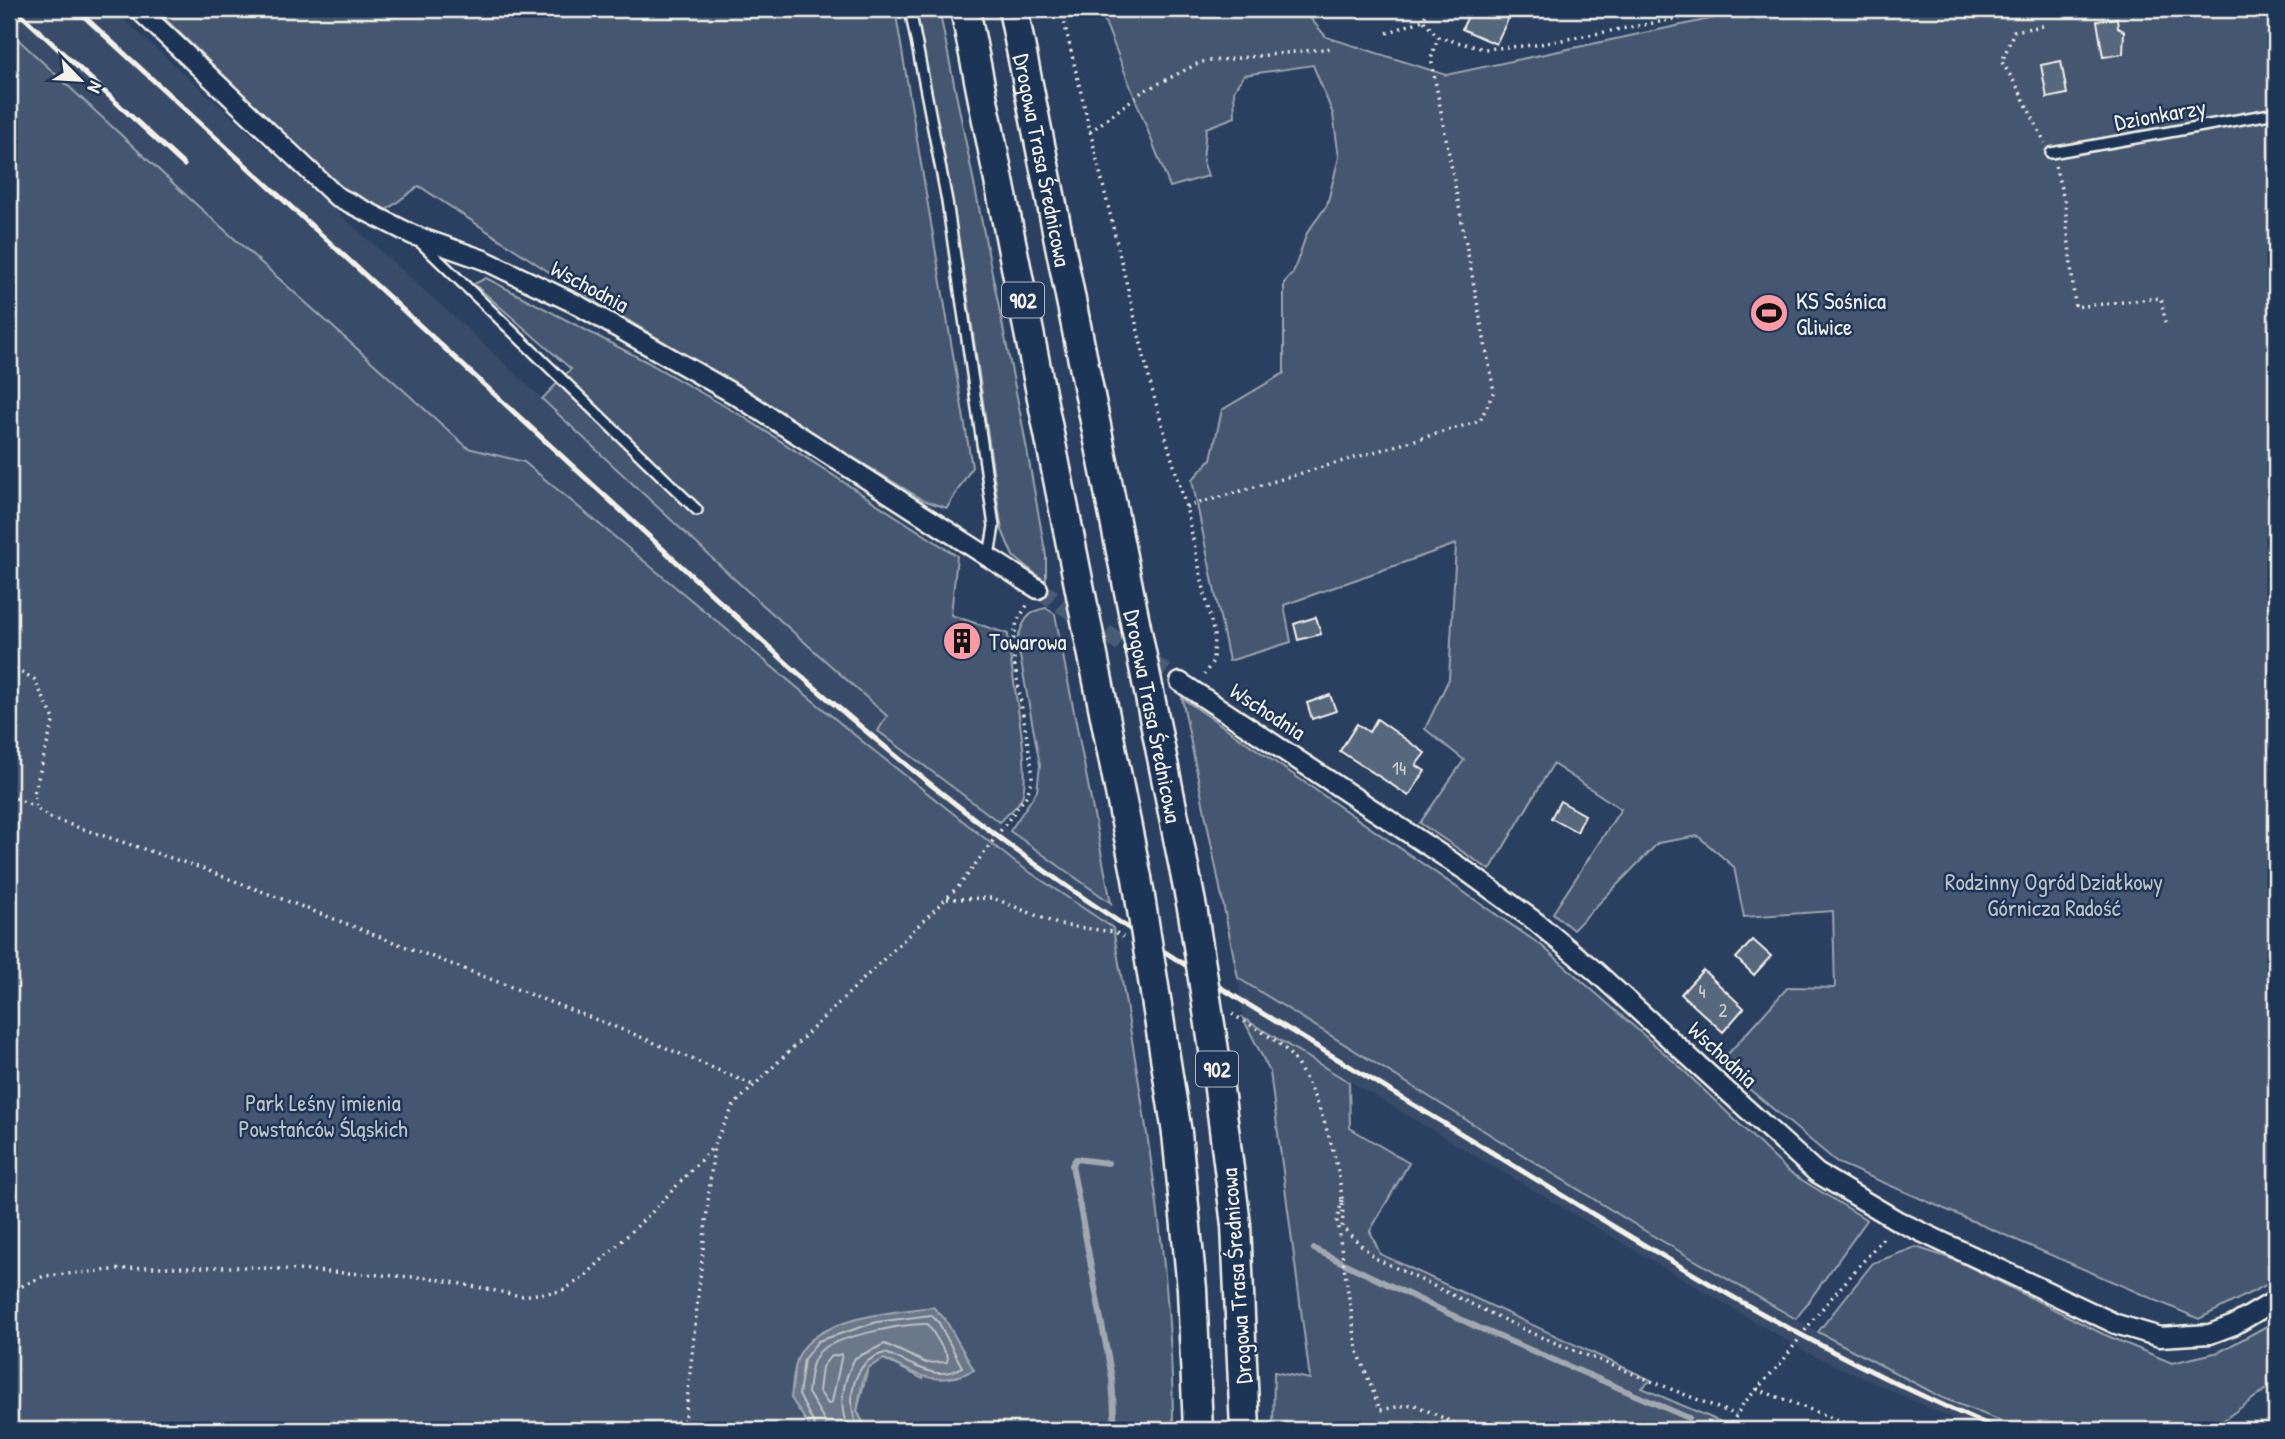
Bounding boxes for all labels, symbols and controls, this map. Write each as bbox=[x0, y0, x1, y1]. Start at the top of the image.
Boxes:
north arrow bbox=[46, 46, 116, 116]
street label: Drogowa Trasa Średnicowa bbox=[1007, 51, 1079, 269]
text: N bbox=[81, 77, 109, 97]
street label: Dzionkarzy bbox=[2112, 91, 2209, 137]
street label: Wschodnia bbox=[545, 252, 635, 320]
road number: 902 bbox=[1002, 282, 1044, 318]
place label: KS Sośnica Gliwice bbox=[1796, 285, 1886, 342]
sports icon: KS Sośnica Gliwice bbox=[1748, 292, 1790, 334]
street label: Drogowa Trasa Średnicowa bbox=[1117, 607, 1190, 825]
building icon: Towarowa bbox=[941, 620, 983, 662]
place label: Towarowa bbox=[989, 626, 1067, 657]
street label: Wschodnia bbox=[1224, 675, 1312, 747]
house number: 14 bbox=[1392, 755, 1406, 781]
park label: Rodzinny Ogród Działkowy Górnicza Radość bbox=[1945, 866, 2163, 923]
house number: 4 bbox=[1698, 978, 1706, 1004]
house number: 2 bbox=[1719, 997, 1728, 1023]
street label: Wschodnia bbox=[1682, 1014, 1764, 1094]
road number: 902 bbox=[1196, 1052, 1238, 1086]
park label: Park Leśny imienia Powstańców Śląskich bbox=[238, 1087, 408, 1144]
street label: Drogowa Trasa Średnicowa bbox=[1213, 1167, 1259, 1385]

